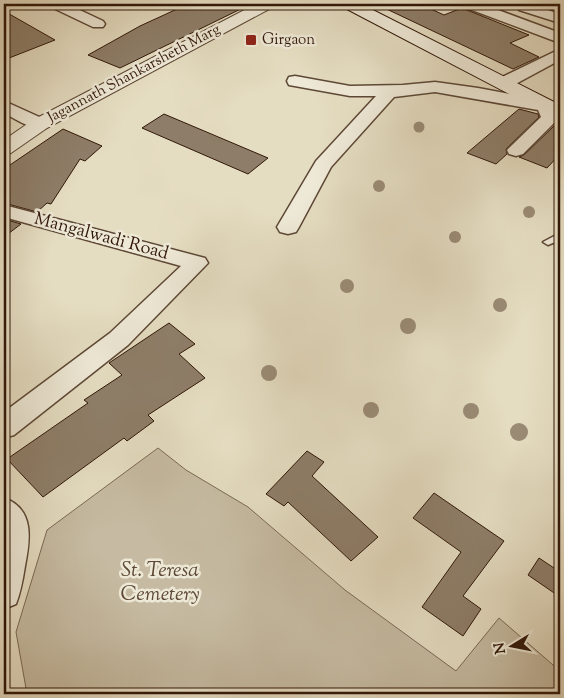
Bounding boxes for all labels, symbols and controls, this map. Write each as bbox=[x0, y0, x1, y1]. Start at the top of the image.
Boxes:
street label: Jagannath Shankarsheth Marg bbox=[43, 19, 224, 129]
place label: Girgaon bbox=[262, 30, 315, 51]
marker: Girgaon bbox=[244, 33, 258, 47]
street label: Mangalwadi Road bbox=[31, 207, 171, 267]
park label: St. Teresa Cemetery bbox=[121, 556, 199, 610]
north arrow bbox=[486, 620, 536, 670]
text: N bbox=[490, 641, 512, 655]

